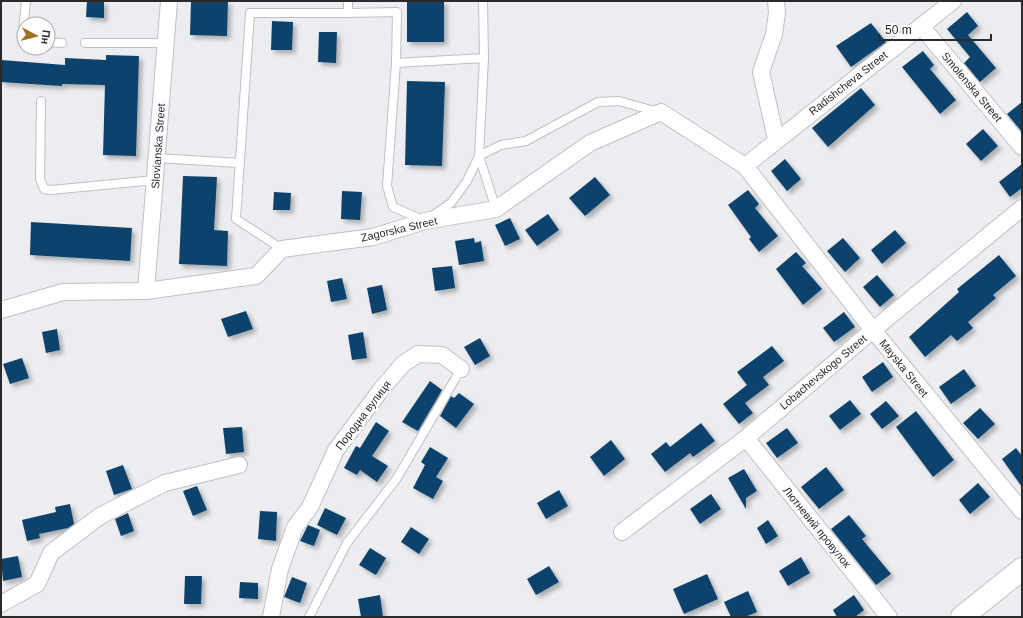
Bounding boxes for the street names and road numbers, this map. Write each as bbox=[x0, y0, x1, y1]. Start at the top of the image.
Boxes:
street label: Radishcheva Street bbox=[806, 49, 890, 117]
street label: Smolenska Street bbox=[939, 50, 1005, 124]
street label: Slovianska Street bbox=[149, 103, 167, 189]
street label: Zagorska Street bbox=[360, 214, 438, 244]
street label: Lobachevskogo Street bbox=[777, 332, 869, 412]
street label: Mayska Street bbox=[877, 337, 931, 399]
street label: Породна вулиця bbox=[333, 378, 393, 452]
street label: Лютневий провулок bbox=[781, 484, 853, 570]

